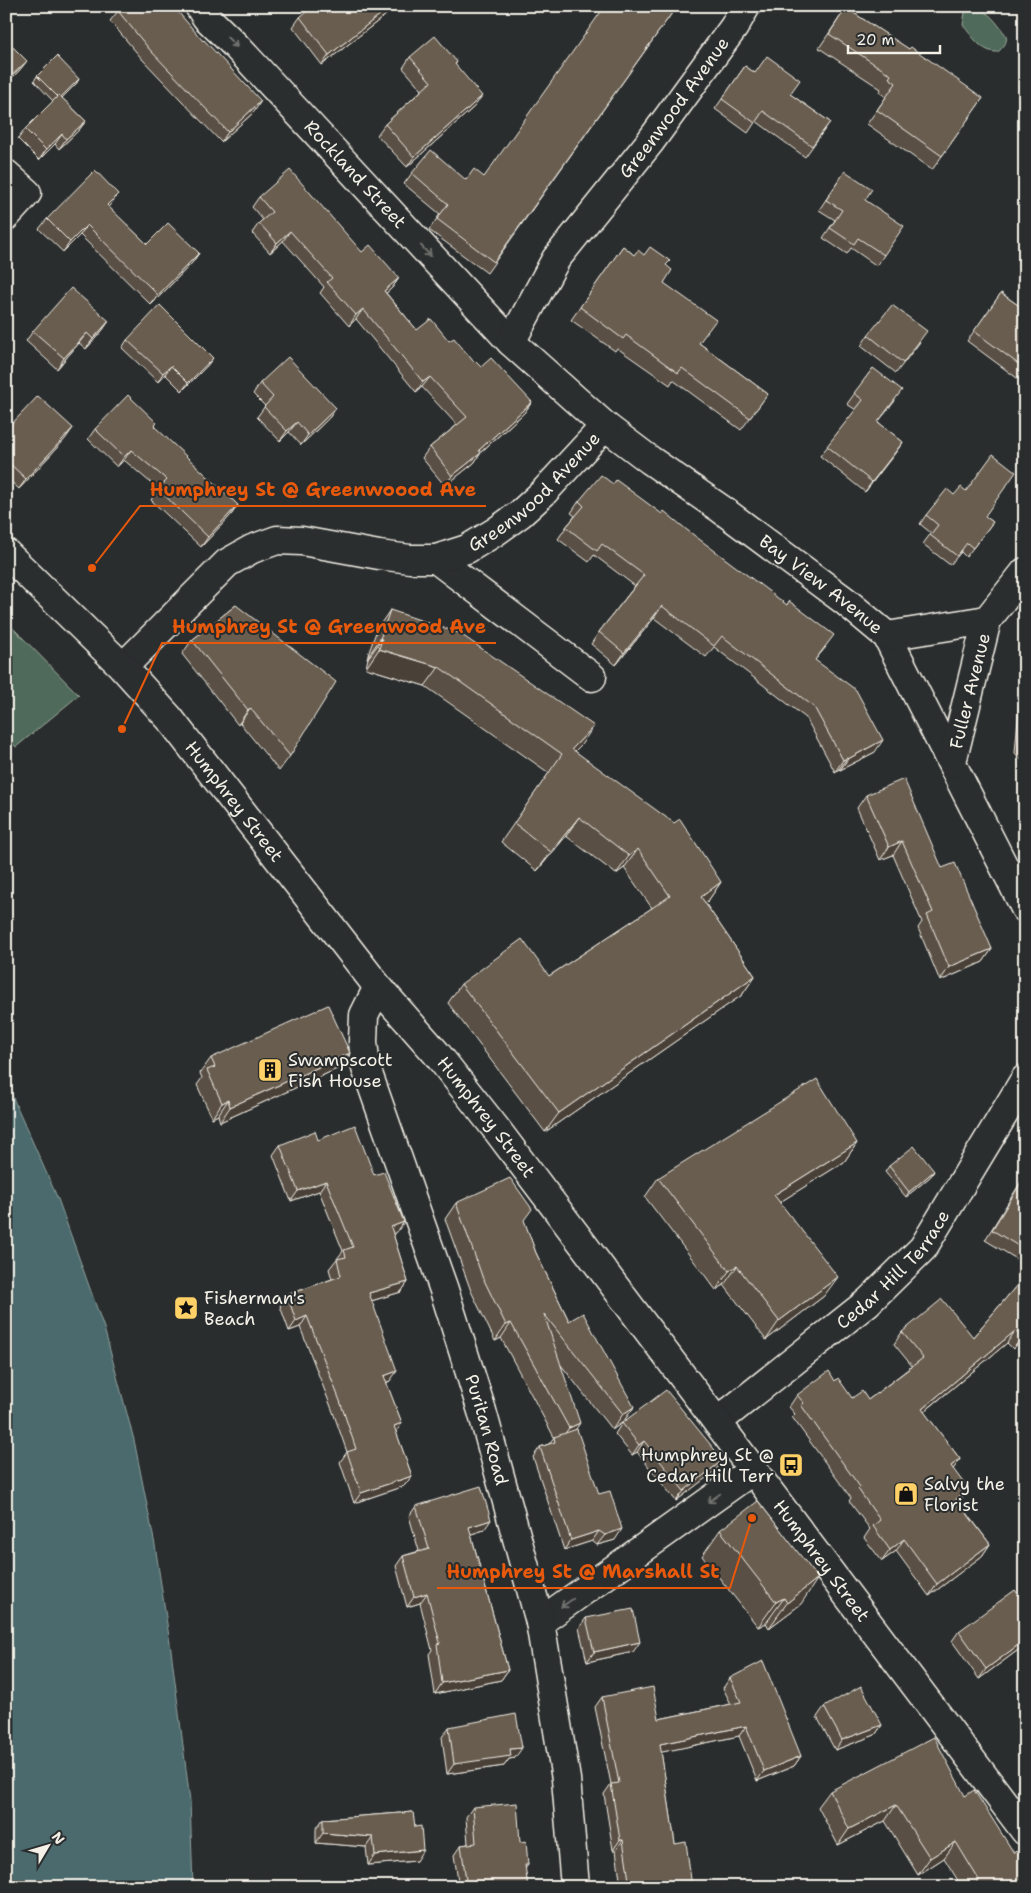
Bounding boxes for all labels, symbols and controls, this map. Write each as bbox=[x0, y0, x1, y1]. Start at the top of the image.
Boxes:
scale bar bbox=[848, 22, 941, 54]
text: 20 m bbox=[856, 30, 895, 50]
street label: Greenwood Avenue bbox=[614, 32, 735, 183]
one-way arrow bbox=[226, 36, 238, 48]
street label: Rockland Street bbox=[299, 115, 412, 234]
one-way arrow bbox=[420, 244, 432, 257]
street label: Greenwood Avenue bbox=[464, 427, 606, 558]
callout: Humphrey St @ Greenwoood Ave bbox=[140, 472, 486, 506]
text: Humphrey St @ Greenwoood Ave bbox=[150, 477, 476, 502]
street label: Bay View Avenue bbox=[754, 529, 888, 640]
callout: Humphrey St @ Greenwood Ave bbox=[162, 609, 496, 643]
text: Humphrey St @ Greenwood Ave bbox=[172, 614, 486, 639]
street label: Fuller Avenue bbox=[944, 631, 996, 751]
street label: Humphrey Street bbox=[180, 736, 289, 867]
place label: Swampscott Fish House bbox=[288, 1048, 393, 1093]
street label: Humphrey Street bbox=[432, 1052, 541, 1183]
building icon: Swampscott Fish House bbox=[257, 1057, 283, 1083]
street label: Cedar Hill Terrace bbox=[831, 1205, 955, 1335]
place label: Fisherman's Beach bbox=[204, 1286, 305, 1331]
place icon: Fisherman's Beach bbox=[173, 1295, 199, 1321]
street label: Puritan Road bbox=[459, 1371, 514, 1488]
place label: Humphrey St @ Cedar Hill Terr bbox=[641, 1443, 774, 1488]
bus stop icon: Humphrey St @ Cedar Hill Terr bbox=[778, 1452, 804, 1478]
place label: Salvy the Florist bbox=[924, 1472, 1005, 1517]
shop icon: Salvy the Florist bbox=[893, 1481, 919, 1507]
one-way arrow bbox=[708, 1493, 721, 1504]
street label: Humphrey Street bbox=[768, 1495, 875, 1627]
callout: Humphrey St @ Marshall St bbox=[437, 1554, 730, 1588]
text: Humphrey St @ Marshall St bbox=[447, 1559, 720, 1584]
one-way arrow bbox=[560, 1598, 574, 1608]
north arrow bbox=[22, 1820, 72, 1870]
text: N bbox=[48, 1828, 69, 1848]

